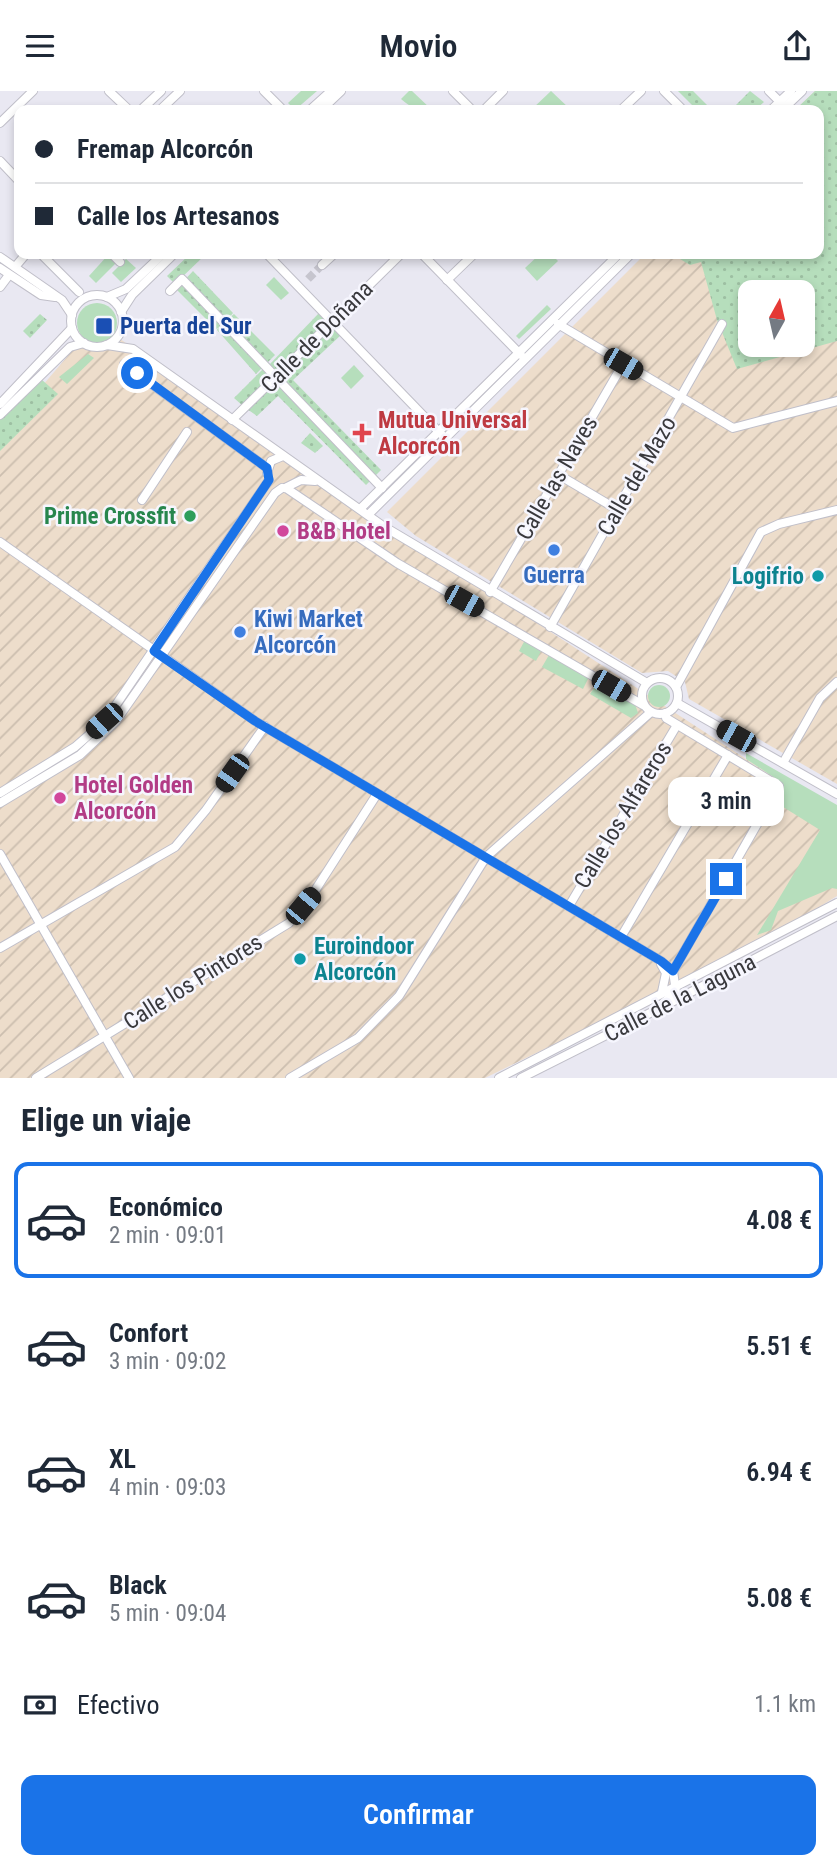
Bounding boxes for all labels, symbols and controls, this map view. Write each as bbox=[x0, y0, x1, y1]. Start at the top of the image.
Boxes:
icon: menu bbox=[21, 27, 59, 65]
text: Movio bbox=[380, 27, 458, 65]
icon: share bbox=[778, 27, 816, 65]
text: Fremap Alcorcón bbox=[77, 134, 253, 164]
text: Calle los Artesanos bbox=[77, 201, 280, 231]
street label: Calle de Doñana bbox=[255, 275, 379, 399]
north arrow bbox=[738, 280, 816, 357]
map controls bbox=[738, 280, 815, 357]
place label: Puerta del Sur bbox=[120, 313, 252, 340]
marker: Puerta del Sur bbox=[94, 316, 114, 336]
car bbox=[600, 344, 647, 384]
route start bbox=[121, 357, 153, 389]
place label: Mutua Universal Alcorcón bbox=[378, 407, 527, 460]
street label: Calle las Naves bbox=[511, 411, 603, 545]
street label: Calle del Mazo bbox=[592, 412, 682, 540]
marker: Mutua Universal Alcorcón bbox=[352, 423, 372, 443]
place label: Prime Crossfit bbox=[44, 503, 176, 530]
marker: Prime Crossfit bbox=[182, 508, 198, 524]
place label: B&B Hotel bbox=[297, 518, 391, 545]
marker: B&B Hotel bbox=[275, 523, 291, 539]
marker: Guerra bbox=[546, 542, 562, 558]
place label: Guerra bbox=[523, 562, 585, 589]
place label: Logifrio bbox=[732, 563, 804, 590]
marker: Logifrio bbox=[810, 568, 826, 584]
car bbox=[441, 582, 488, 620]
place label: Kiwi Market Alcorcón bbox=[254, 606, 363, 659]
marker: Kiwi Market Alcorcón bbox=[232, 624, 248, 640]
car bbox=[588, 666, 635, 706]
car bbox=[82, 699, 127, 743]
car bbox=[713, 717, 760, 755]
street label: Calle los Alfareros bbox=[569, 737, 677, 893]
car bbox=[212, 750, 253, 796]
place label: Hotel Golden Alcorcón bbox=[74, 772, 193, 825]
callout: 3 min bbox=[668, 777, 784, 827]
text: 3 min bbox=[701, 788, 751, 815]
marker: Hotel Golden Alcorcón bbox=[52, 790, 68, 806]
route end bbox=[710, 863, 742, 895]
car bbox=[282, 883, 325, 929]
street label: Calle los Pintores bbox=[119, 929, 267, 1035]
place label: Euroindoor Alcorcón bbox=[314, 933, 414, 986]
street label: Calle de la Laguna bbox=[600, 948, 760, 1048]
marker: Euroindoor Alcorcón bbox=[292, 951, 308, 967]
text: Elige un viaje bbox=[21, 1101, 191, 1139]
icon: car bbox=[25, 1189, 88, 1252]
text: Económico bbox=[109, 1192, 223, 1222]
text: 4.08 € bbox=[746, 1205, 812, 1235]
text: 2 min · 09:01 bbox=[109, 1222, 226, 1249]
icon: car bbox=[25, 1315, 88, 1378]
text: Confort bbox=[109, 1318, 188, 1348]
text: 5.51 € bbox=[746, 1331, 812, 1361]
text: 3 min · 09:02 bbox=[109, 1348, 226, 1375]
icon: car bbox=[25, 1441, 88, 1504]
text: XL bbox=[109, 1444, 136, 1474]
text: 6.94 € bbox=[746, 1457, 812, 1487]
text: 4 min · 09:03 bbox=[109, 1474, 226, 1501]
icon: car bbox=[25, 1567, 88, 1630]
text: Black bbox=[109, 1570, 167, 1600]
text: 5.08 € bbox=[746, 1583, 812, 1613]
text: 5 min · 09:04 bbox=[109, 1600, 226, 1627]
icon: cash bbox=[21, 1686, 59, 1724]
text: Efectivo bbox=[77, 1690, 159, 1720]
text: 1.1 km bbox=[754, 1691, 816, 1718]
button: Confirmar bbox=[21, 1775, 816, 1855]

